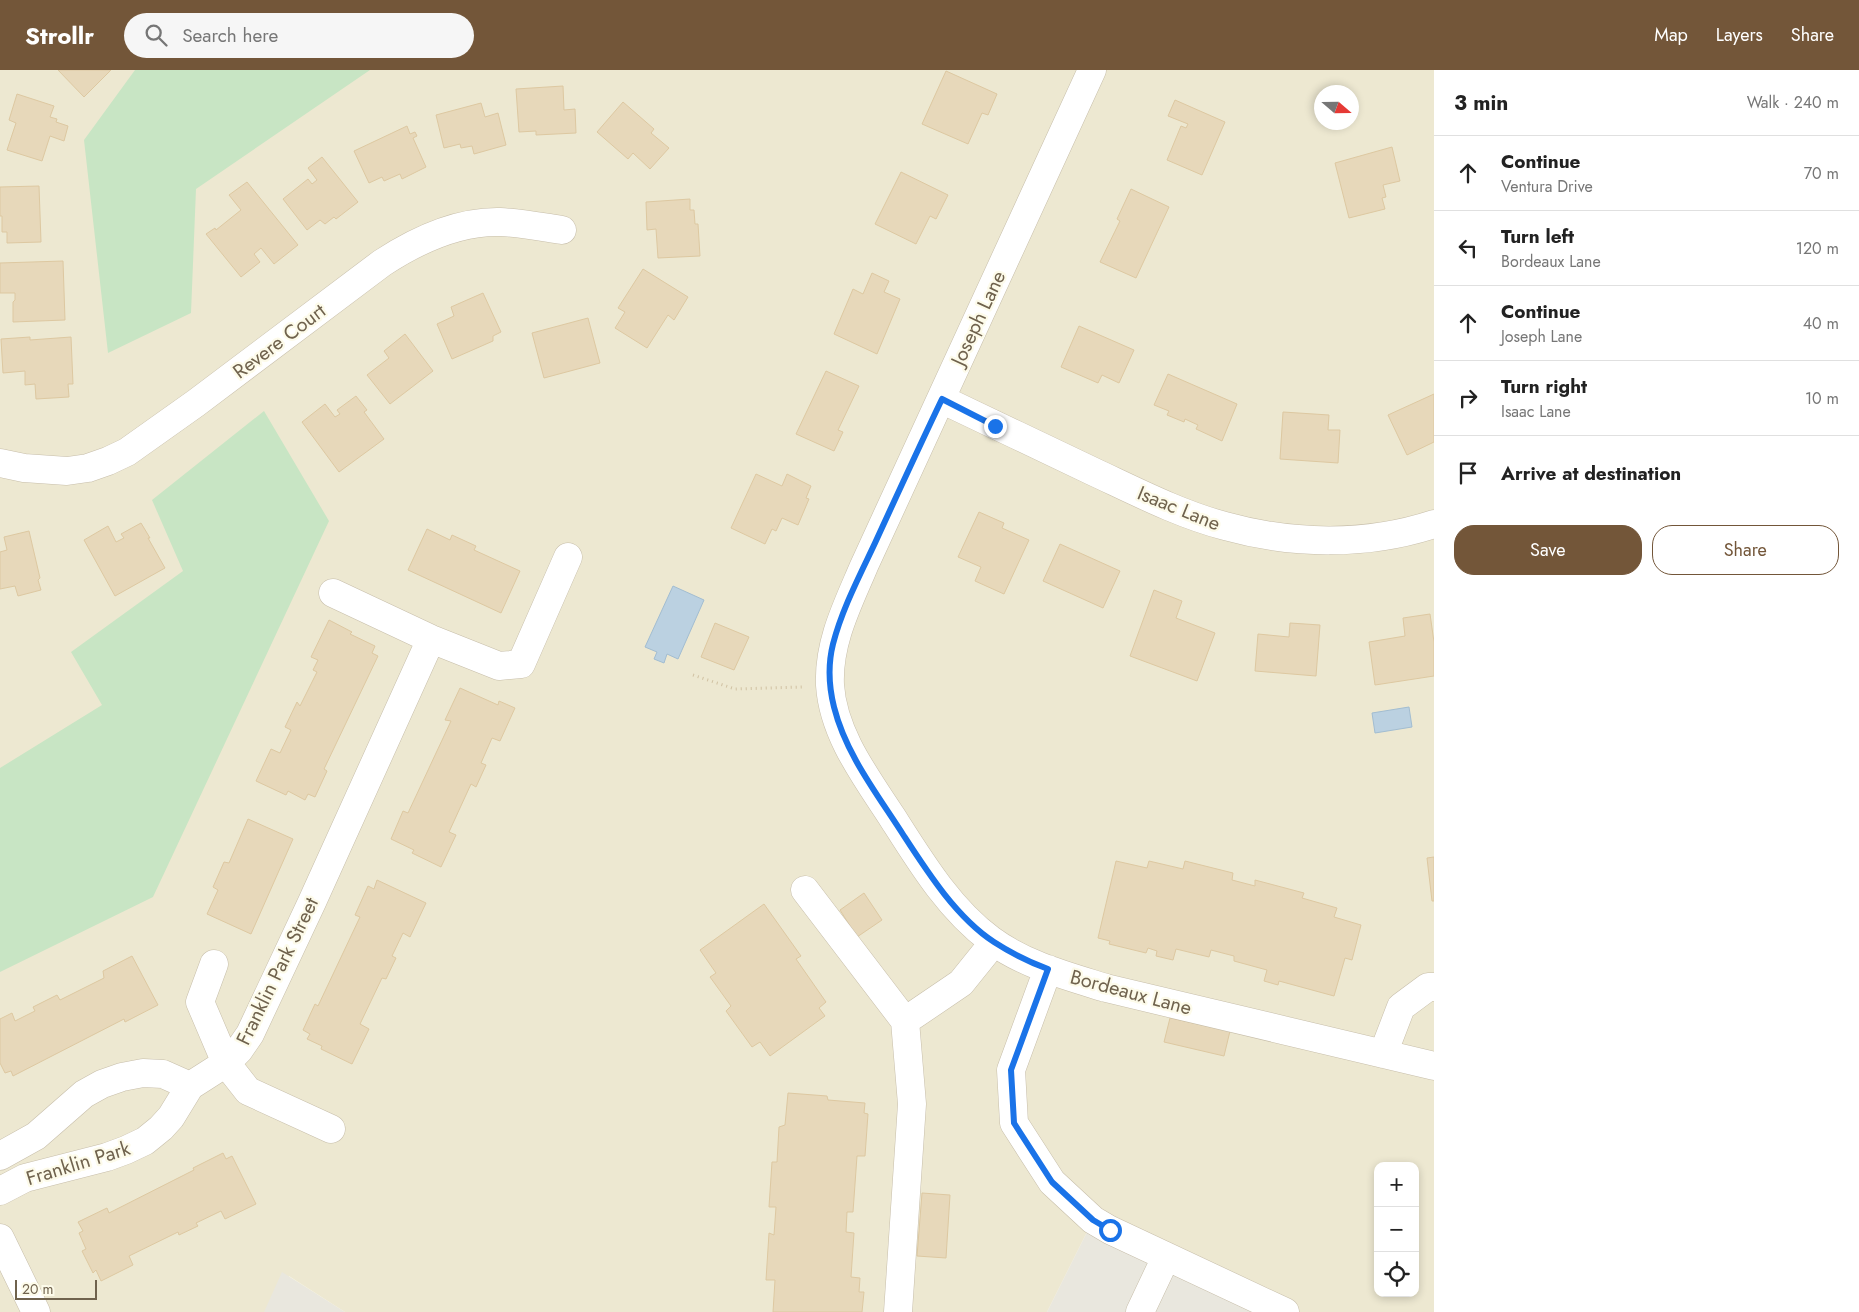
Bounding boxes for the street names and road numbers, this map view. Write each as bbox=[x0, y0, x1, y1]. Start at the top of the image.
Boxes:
street label: Joseph Lane bbox=[943, 266, 1013, 373]
street label: Revere Court bbox=[227, 297, 332, 386]
street label: Isaac Lane bbox=[1133, 479, 1225, 538]
street label: Franklin Park Street bbox=[229, 892, 326, 1050]
street label: Bordeaux Lane bbox=[1067, 962, 1195, 1023]
street label: Franklin Park bbox=[23, 1134, 134, 1193]

